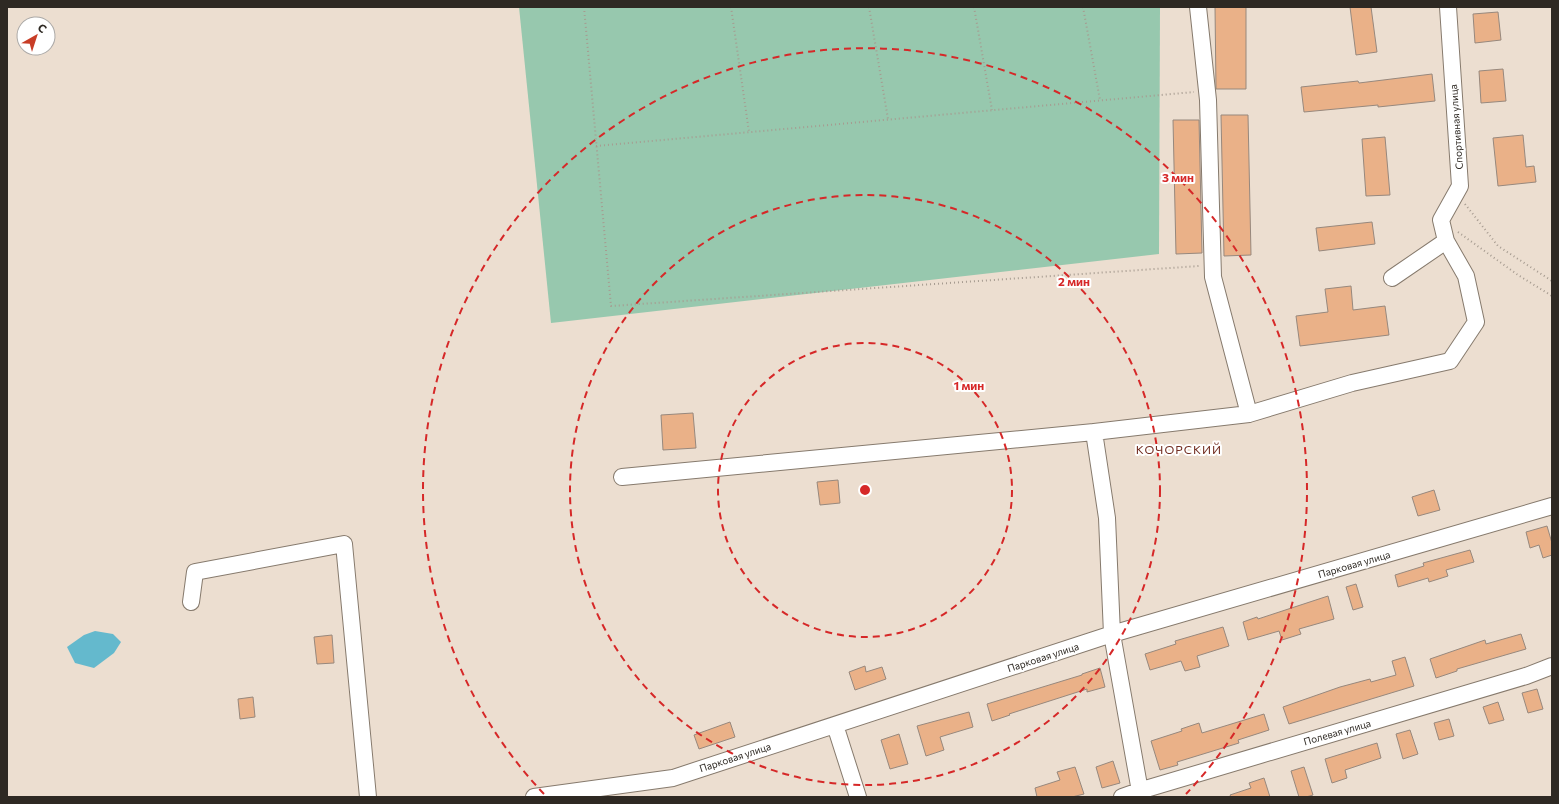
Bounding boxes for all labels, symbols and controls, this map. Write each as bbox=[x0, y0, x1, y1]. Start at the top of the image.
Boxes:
north arrow bbox=[16, 16, 56, 56]
text: С bbox=[36, 20, 50, 36]
street label: Спортивная улица bbox=[1447, 84, 1465, 170]
text: 3 мин bbox=[1162, 170, 1194, 184]
text: 2 мин bbox=[1058, 274, 1090, 288]
text: 1 мин bbox=[954, 378, 984, 392]
district label: КОЧОРСКИЙ bbox=[1136, 442, 1222, 456]
centre of rings bbox=[858, 483, 872, 497]
street label: Парковая улица bbox=[1316, 548, 1392, 580]
street label: Парковая улица bbox=[1006, 640, 1080, 674]
street label: Полевая улица bbox=[1302, 717, 1372, 747]
street label: Парковая улица bbox=[698, 740, 772, 774]

